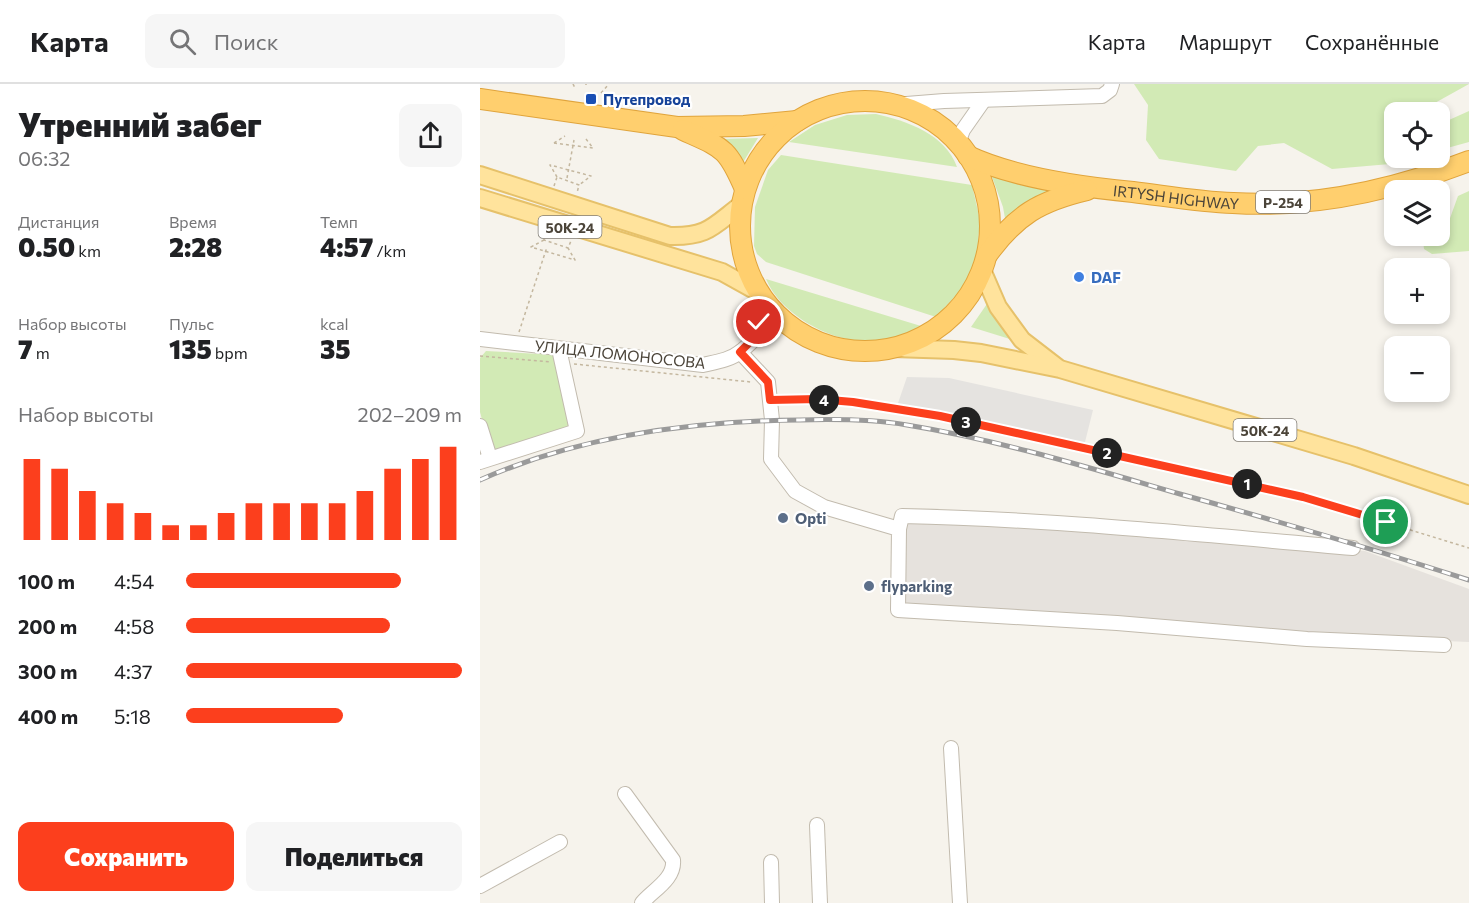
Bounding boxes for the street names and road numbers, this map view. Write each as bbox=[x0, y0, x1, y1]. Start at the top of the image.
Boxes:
street label: IRTYSH HIGHWAY bbox=[1112, 181, 1240, 212]
road number: Р-254 bbox=[1256, 191, 1310, 213]
road number: 50К-24 bbox=[538, 216, 602, 238]
street label: УЛИЦА ЛОМОНОСОВА bbox=[534, 336, 706, 372]
road number: 50К-24 bbox=[1234, 419, 1296, 441]

